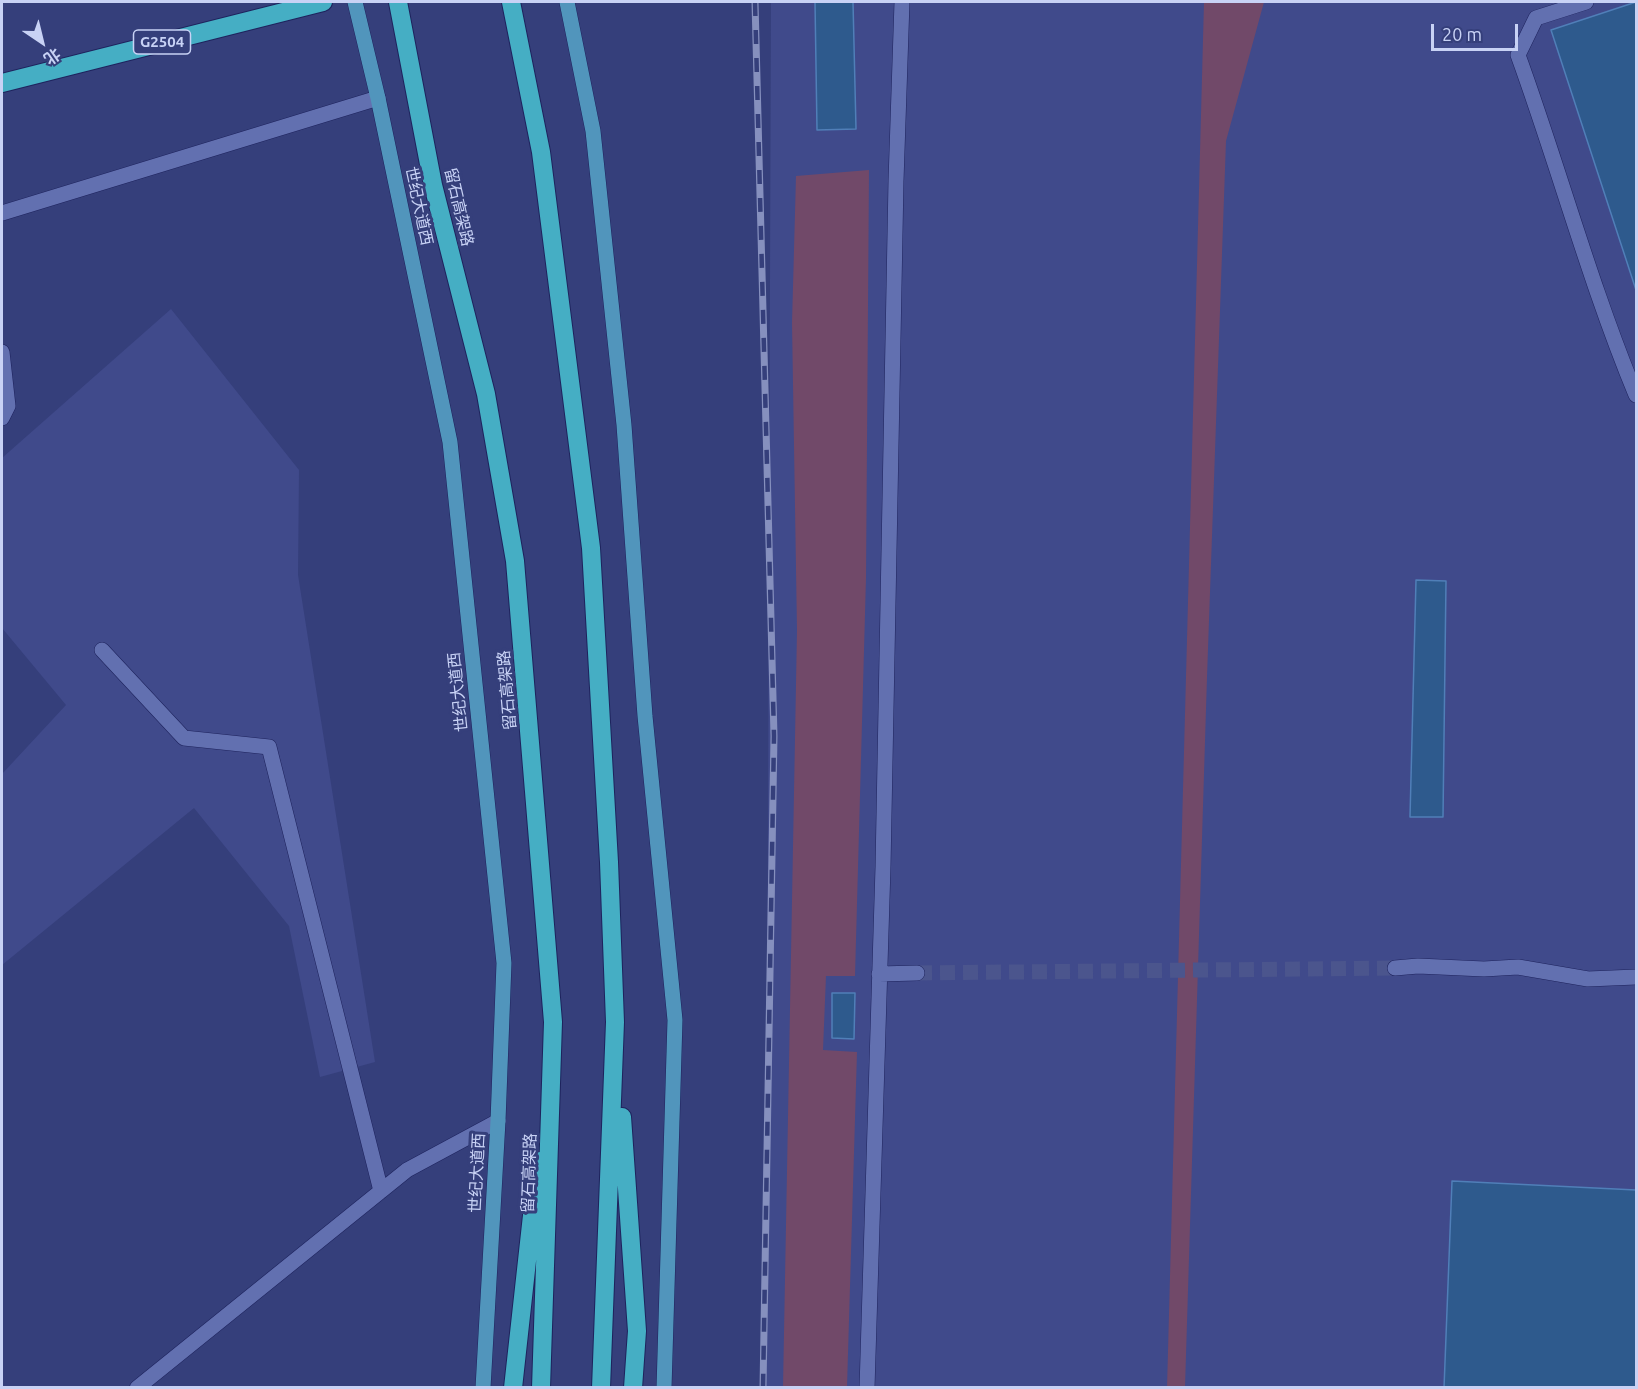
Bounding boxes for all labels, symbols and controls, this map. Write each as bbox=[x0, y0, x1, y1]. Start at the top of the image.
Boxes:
north arrow bbox=[12, 12, 72, 72]
scale bar bbox=[1434, 12, 1521, 50]
text: 20 m bbox=[1442, 24, 1482, 44]
road number: G2504 bbox=[134, 30, 190, 54]
text: 北 bbox=[41, 45, 64, 69]
street label: 世纪大道西 bbox=[401, 165, 437, 247]
street label: 留石高架路 bbox=[441, 166, 477, 248]
street label: 留石高架路 bbox=[494, 649, 520, 731]
street label: 世纪大道西 bbox=[444, 651, 472, 733]
street label: 世纪大道西 bbox=[465, 1133, 489, 1213]
street label: 留石高架路 bbox=[518, 1133, 540, 1213]

